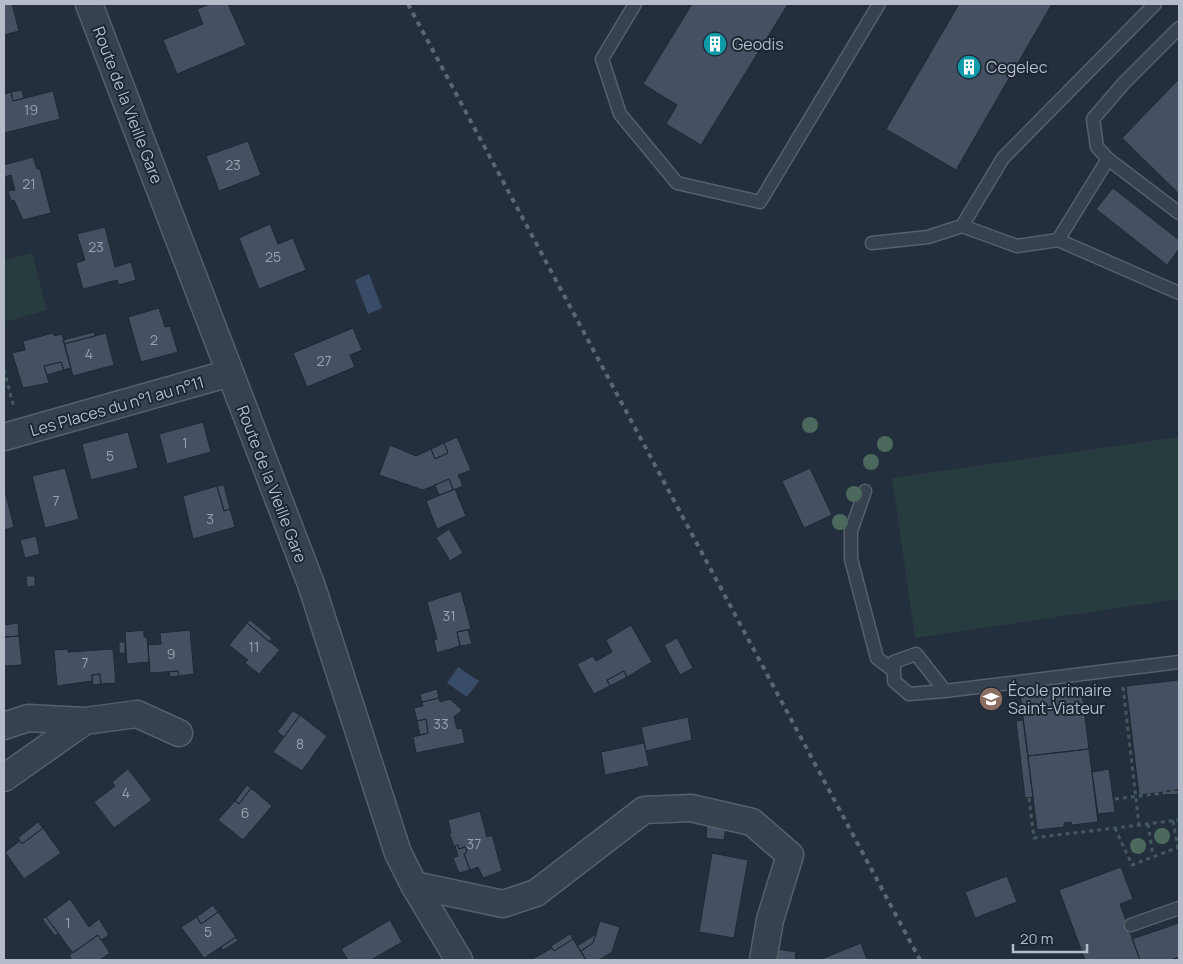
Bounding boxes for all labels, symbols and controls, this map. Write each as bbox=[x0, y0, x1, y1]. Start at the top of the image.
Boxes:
street label: Route de la Vieille Gare bbox=[88, 23, 168, 187]
building icon: Geodis bbox=[702, 31, 728, 57]
place label: Geodis bbox=[732, 33, 784, 55]
building icon: Cegelec bbox=[956, 54, 982, 80]
place label: Cegelec bbox=[986, 56, 1048, 78]
house number: 19 bbox=[24, 100, 38, 119]
house number: 23 bbox=[225, 155, 241, 174]
house number: 21 bbox=[22, 174, 36, 193]
house number: 23 bbox=[88, 237, 104, 256]
house number: 25 bbox=[265, 247, 281, 266]
house number: 2 bbox=[150, 330, 158, 349]
house number: 4 bbox=[85, 344, 93, 363]
house number: 27 bbox=[316, 351, 332, 370]
street label: Les Places du n°1 au n°11 bbox=[27, 371, 207, 441]
street label: Route de la Vieille Gare bbox=[232, 402, 312, 566]
house number: 1 bbox=[182, 433, 188, 452]
house number: 5 bbox=[106, 446, 114, 465]
house number: 7 bbox=[52, 491, 60, 510]
house number: 3 bbox=[206, 509, 214, 528]
house number: 31 bbox=[442, 606, 456, 625]
house number: 11 bbox=[249, 637, 259, 656]
house number: 9 bbox=[167, 644, 175, 663]
house number: 7 bbox=[81, 653, 89, 672]
place label: École primaire Saint-Viateur bbox=[1008, 679, 1112, 719]
school or university icon: École primaire Saint-Viateur bbox=[978, 686, 1004, 712]
house number: 33 bbox=[433, 714, 449, 733]
house number: 8 bbox=[296, 734, 304, 753]
house number: 4 bbox=[122, 783, 130, 802]
house number: 6 bbox=[241, 803, 249, 822]
house number: 37 bbox=[467, 834, 481, 853]
house number: 1 bbox=[65, 913, 71, 932]
house number: 5 bbox=[204, 922, 212, 941]
scale bar bbox=[1013, 922, 1087, 954]
text: 20 m bbox=[1020, 928, 1053, 949]

